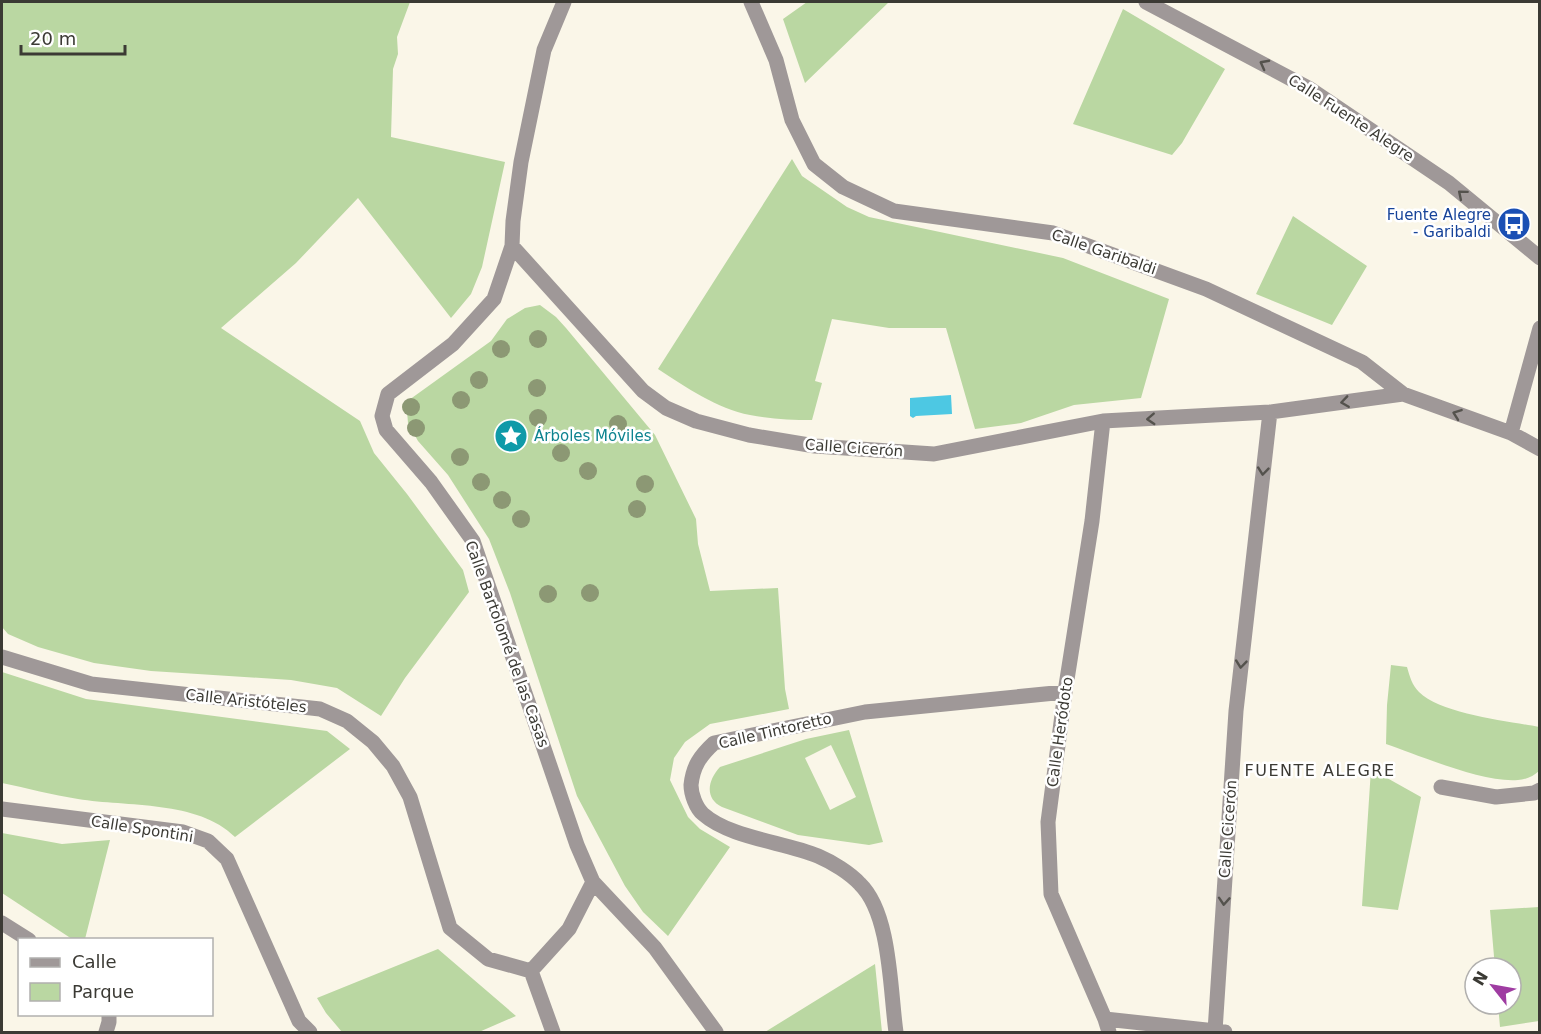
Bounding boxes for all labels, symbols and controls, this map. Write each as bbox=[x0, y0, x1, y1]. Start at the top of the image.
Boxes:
scale bar bbox=[21, 18, 124, 56]
text: 20 m bbox=[30, 28, 76, 49]
one-way arrow bbox=[1260, 60, 1270, 71]
street label: Calle Fuente Alegre bbox=[1285, 71, 1417, 165]
one-way arrow bbox=[1458, 190, 1469, 201]
place label: Fuente Alegre - Garibaldi bbox=[1387, 206, 1491, 241]
bus stop icon: Fuente Alegre - Garibaldi bbox=[1496, 206, 1532, 242]
street label: Calle Garibaldi bbox=[1049, 226, 1159, 278]
one-way arrow bbox=[1341, 396, 1350, 408]
one-way arrow bbox=[1452, 408, 1463, 421]
one-way arrow bbox=[1147, 412, 1156, 425]
place icon: Árboles Móviles bbox=[493, 418, 529, 454]
place label: Árboles Móviles bbox=[534, 426, 652, 445]
street label: Calle Cicerón bbox=[804, 436, 904, 460]
one-way arrow bbox=[1257, 466, 1270, 475]
street label: Calle Bartolomé de las Casas bbox=[461, 538, 553, 750]
one-way arrow bbox=[1235, 660, 1248, 669]
street label: Calle Heródoto bbox=[1043, 676, 1077, 788]
street label: Calle Aristóteles bbox=[184, 686, 308, 716]
street label: Calle Tintoretto bbox=[717, 709, 833, 753]
district label: FUENTE ALEGRE bbox=[1244, 761, 1396, 780]
street label: Calle Cicerón bbox=[1216, 779, 1240, 879]
street label: Calle Spontini bbox=[90, 812, 194, 846]
one-way arrow bbox=[1217, 896, 1230, 905]
legend bbox=[18, 938, 213, 1016]
text: Calle bbox=[72, 951, 117, 972]
north arrow bbox=[1463, 956, 1523, 1016]
text: N bbox=[1469, 968, 1492, 989]
text: Parque bbox=[72, 981, 134, 1002]

